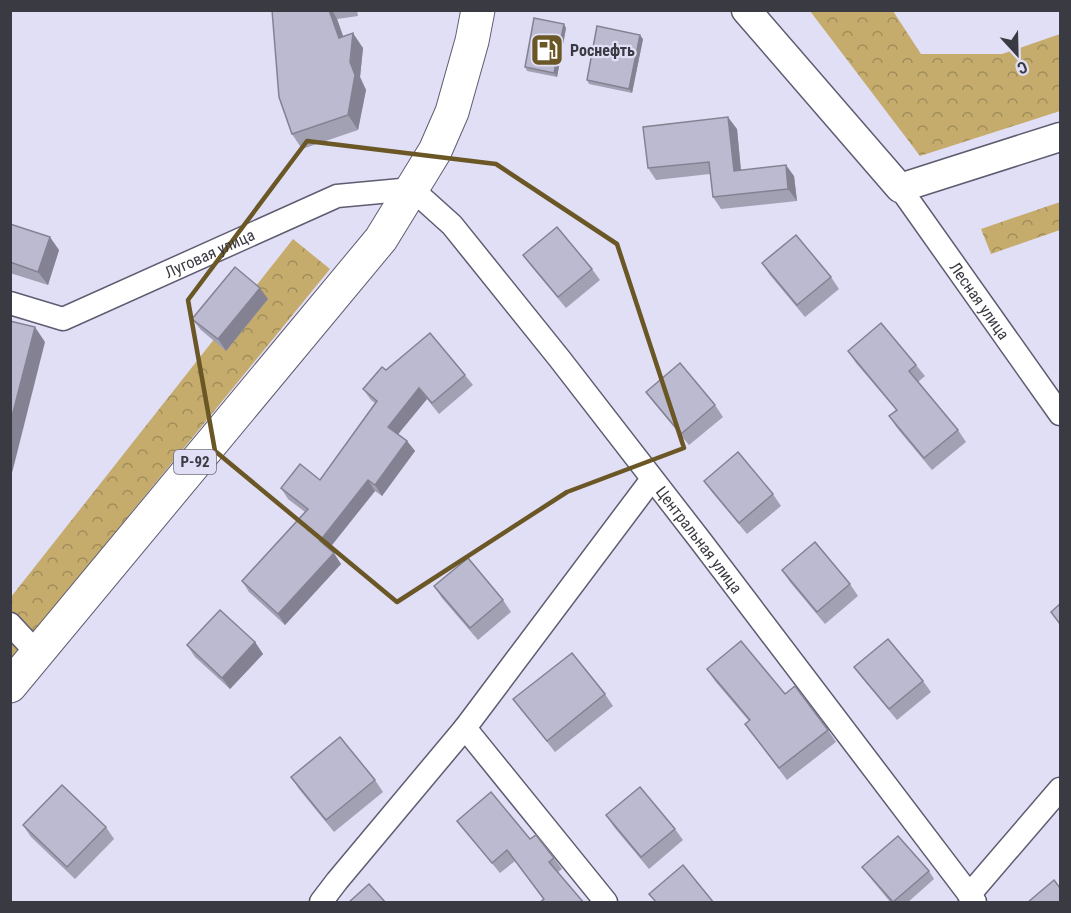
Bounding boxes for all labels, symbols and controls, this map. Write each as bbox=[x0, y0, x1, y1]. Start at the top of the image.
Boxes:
north arrow bbox=[987, 24, 1047, 84]
fuel station icon: Роснефть bbox=[529, 32, 565, 68]
place label: Роснефть bbox=[570, 41, 635, 60]
text: С bbox=[1015, 57, 1030, 78]
street label: Луговая улица bbox=[162, 225, 257, 282]
street label: Лесная улица bbox=[946, 258, 1014, 343]
road number: Р-92 bbox=[174, 450, 216, 474]
street label: Центральная улица bbox=[652, 482, 746, 597]

